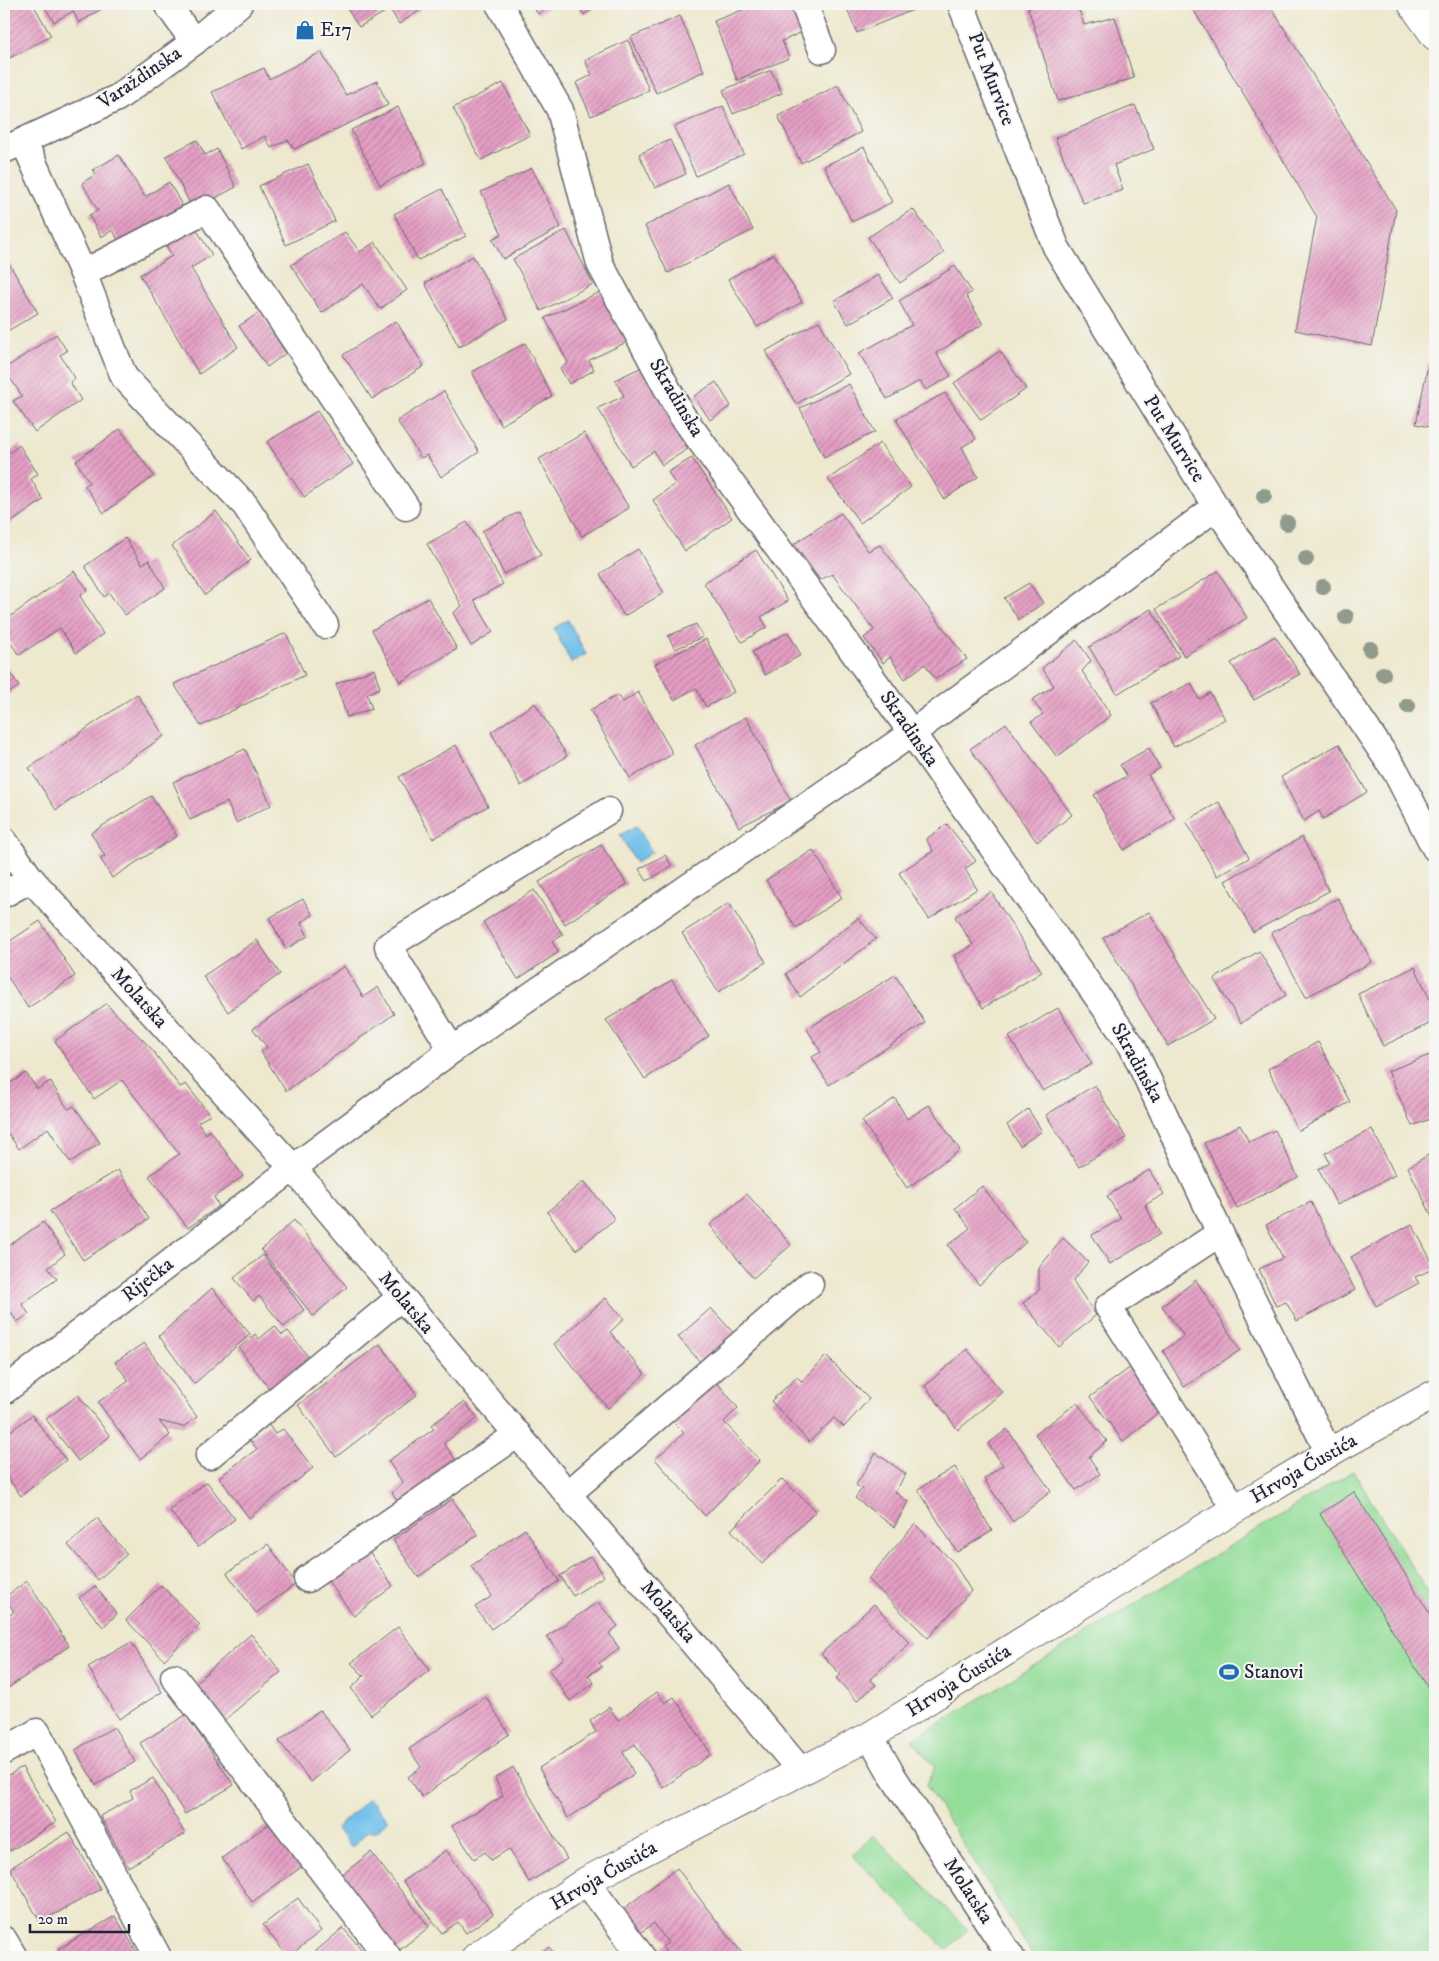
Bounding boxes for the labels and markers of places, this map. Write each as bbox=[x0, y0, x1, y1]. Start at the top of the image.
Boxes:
place label: E17 bbox=[320, 18, 352, 43]
shop icon: E17 bbox=[294, 19, 316, 41]
place label: Stanovi bbox=[1244, 1660, 1303, 1685]
sports icon: Stanovi bbox=[1218, 1661, 1240, 1683]

